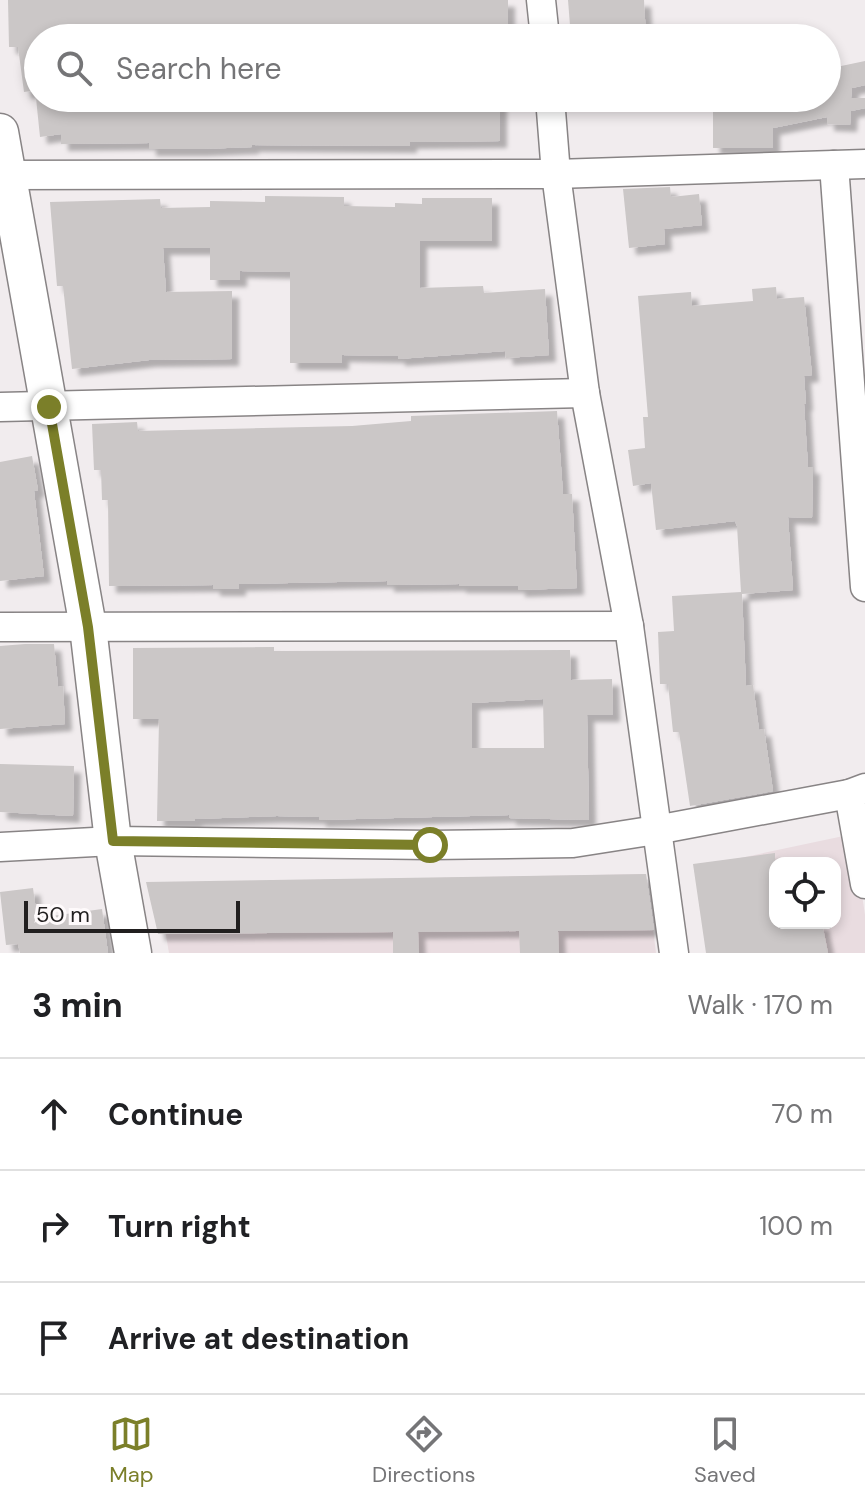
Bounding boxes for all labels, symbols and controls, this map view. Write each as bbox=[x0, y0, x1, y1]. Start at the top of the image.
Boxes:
search box bbox=[24, 24, 841, 112]
icon: search bbox=[52, 46, 96, 90]
text: Search here bbox=[116, 49, 282, 88]
route end bbox=[31, 389, 67, 425]
route start bbox=[412, 827, 448, 863]
map controls bbox=[769, 857, 841, 929]
button: locate bbox=[769, 857, 841, 929]
scale bar bbox=[24, 897, 240, 933]
text: 50 m bbox=[36, 900, 90, 929]
text: 3 min bbox=[32, 983, 123, 1028]
text: Walk · 170 m bbox=[688, 988, 833, 1022]
icon: ahead bbox=[32, 1092, 76, 1136]
text: Continue bbox=[108, 1095, 243, 1134]
text: 70 m bbox=[772, 1097, 833, 1131]
icon: right bbox=[32, 1204, 76, 1248]
text: Turn right bbox=[108, 1207, 251, 1246]
text: 100 m bbox=[759, 1209, 833, 1243]
icon: arrive bbox=[32, 1316, 76, 1360]
text: Arrive at destination bbox=[108, 1319, 409, 1358]
tab: Map bbox=[109, 1412, 154, 1489]
tab: Directions bbox=[372, 1412, 476, 1489]
tab: Saved bbox=[694, 1412, 756, 1489]

